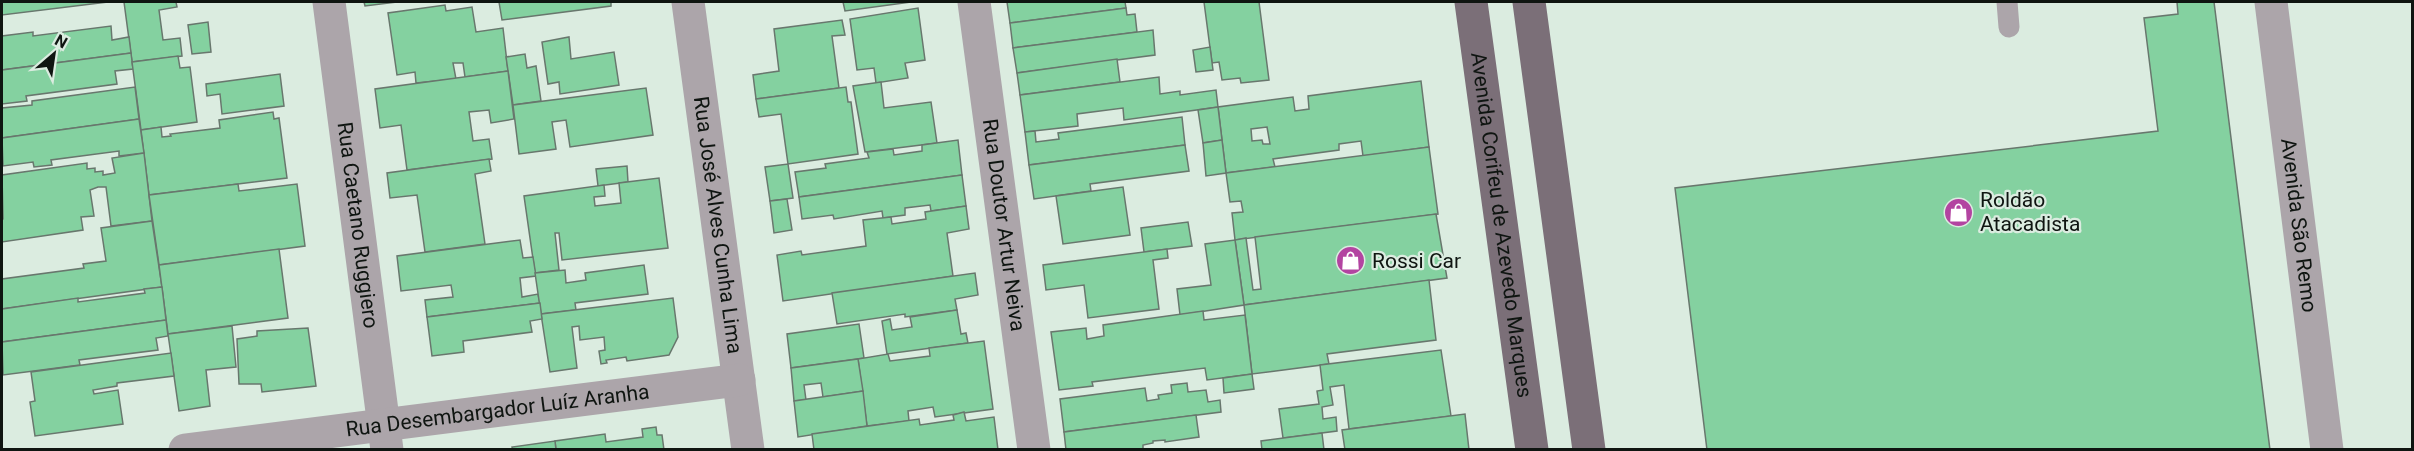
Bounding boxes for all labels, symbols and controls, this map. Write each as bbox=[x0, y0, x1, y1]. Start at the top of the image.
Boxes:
north arrow bbox=[24, 24, 84, 84]
text: N bbox=[51, 30, 71, 52]
street label: Avenida Corifeu de Azevedo Marques bbox=[1466, 51, 1537, 399]
street label: Rua José Alves Cunha Lima bbox=[689, 95, 747, 355]
street label: Rua Doutor Artur Neiva bbox=[978, 117, 1030, 333]
street label: Rua Caetano Ruggiero bbox=[333, 121, 383, 330]
street label: Avenida São Remo bbox=[2276, 137, 2322, 314]
place label: Roldão Atacadista bbox=[1980, 188, 2080, 236]
shop icon: Roldão Atacadista bbox=[1943, 196, 1975, 228]
shop icon: Rossi Car bbox=[1335, 245, 1367, 277]
place label: Rossi Car bbox=[1372, 249, 1461, 273]
street label: Rua Desembargador Luíz Aranha bbox=[344, 379, 651, 442]

